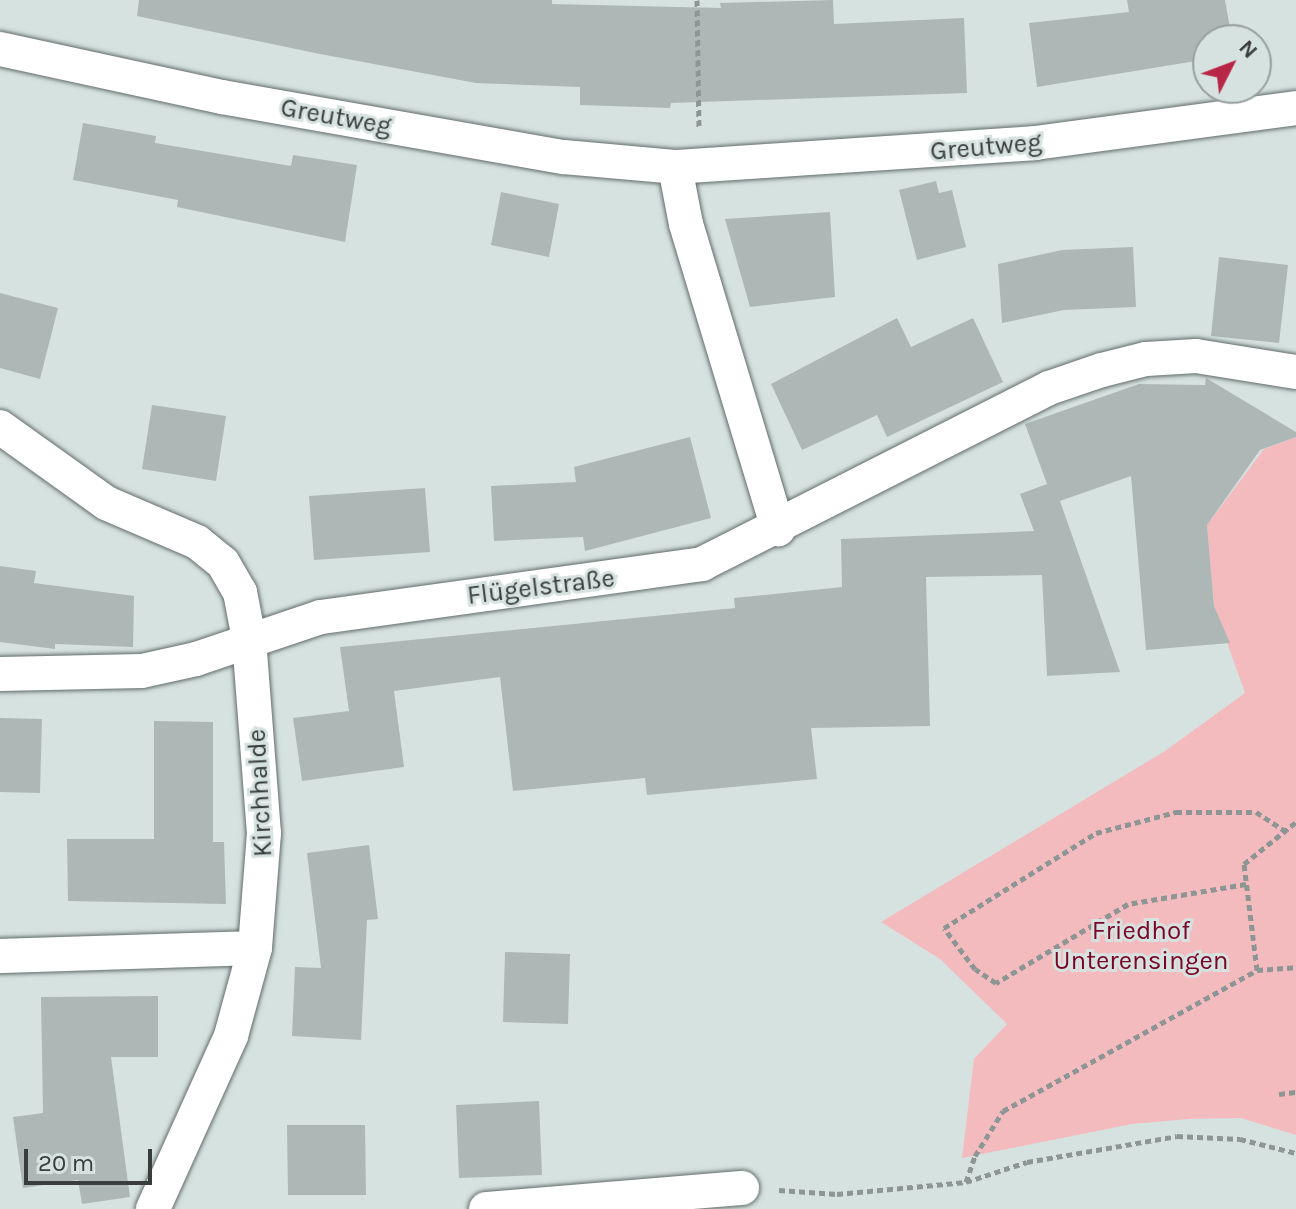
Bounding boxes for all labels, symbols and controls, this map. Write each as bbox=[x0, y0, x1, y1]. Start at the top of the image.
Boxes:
north arrow bbox=[1192, 24, 1272, 104]
text: N bbox=[1233, 35, 1263, 64]
street label: Greutweg bbox=[278, 92, 394, 142]
street label: Greutweg bbox=[929, 127, 1043, 167]
street label: Flügelstraße bbox=[465, 562, 617, 612]
street label: Kirchhalde bbox=[241, 728, 279, 858]
park label: Friedhof Unterensingen bbox=[1053, 915, 1229, 976]
scale bar bbox=[28, 1133, 156, 1183]
text: 20 m bbox=[38, 1149, 94, 1177]

